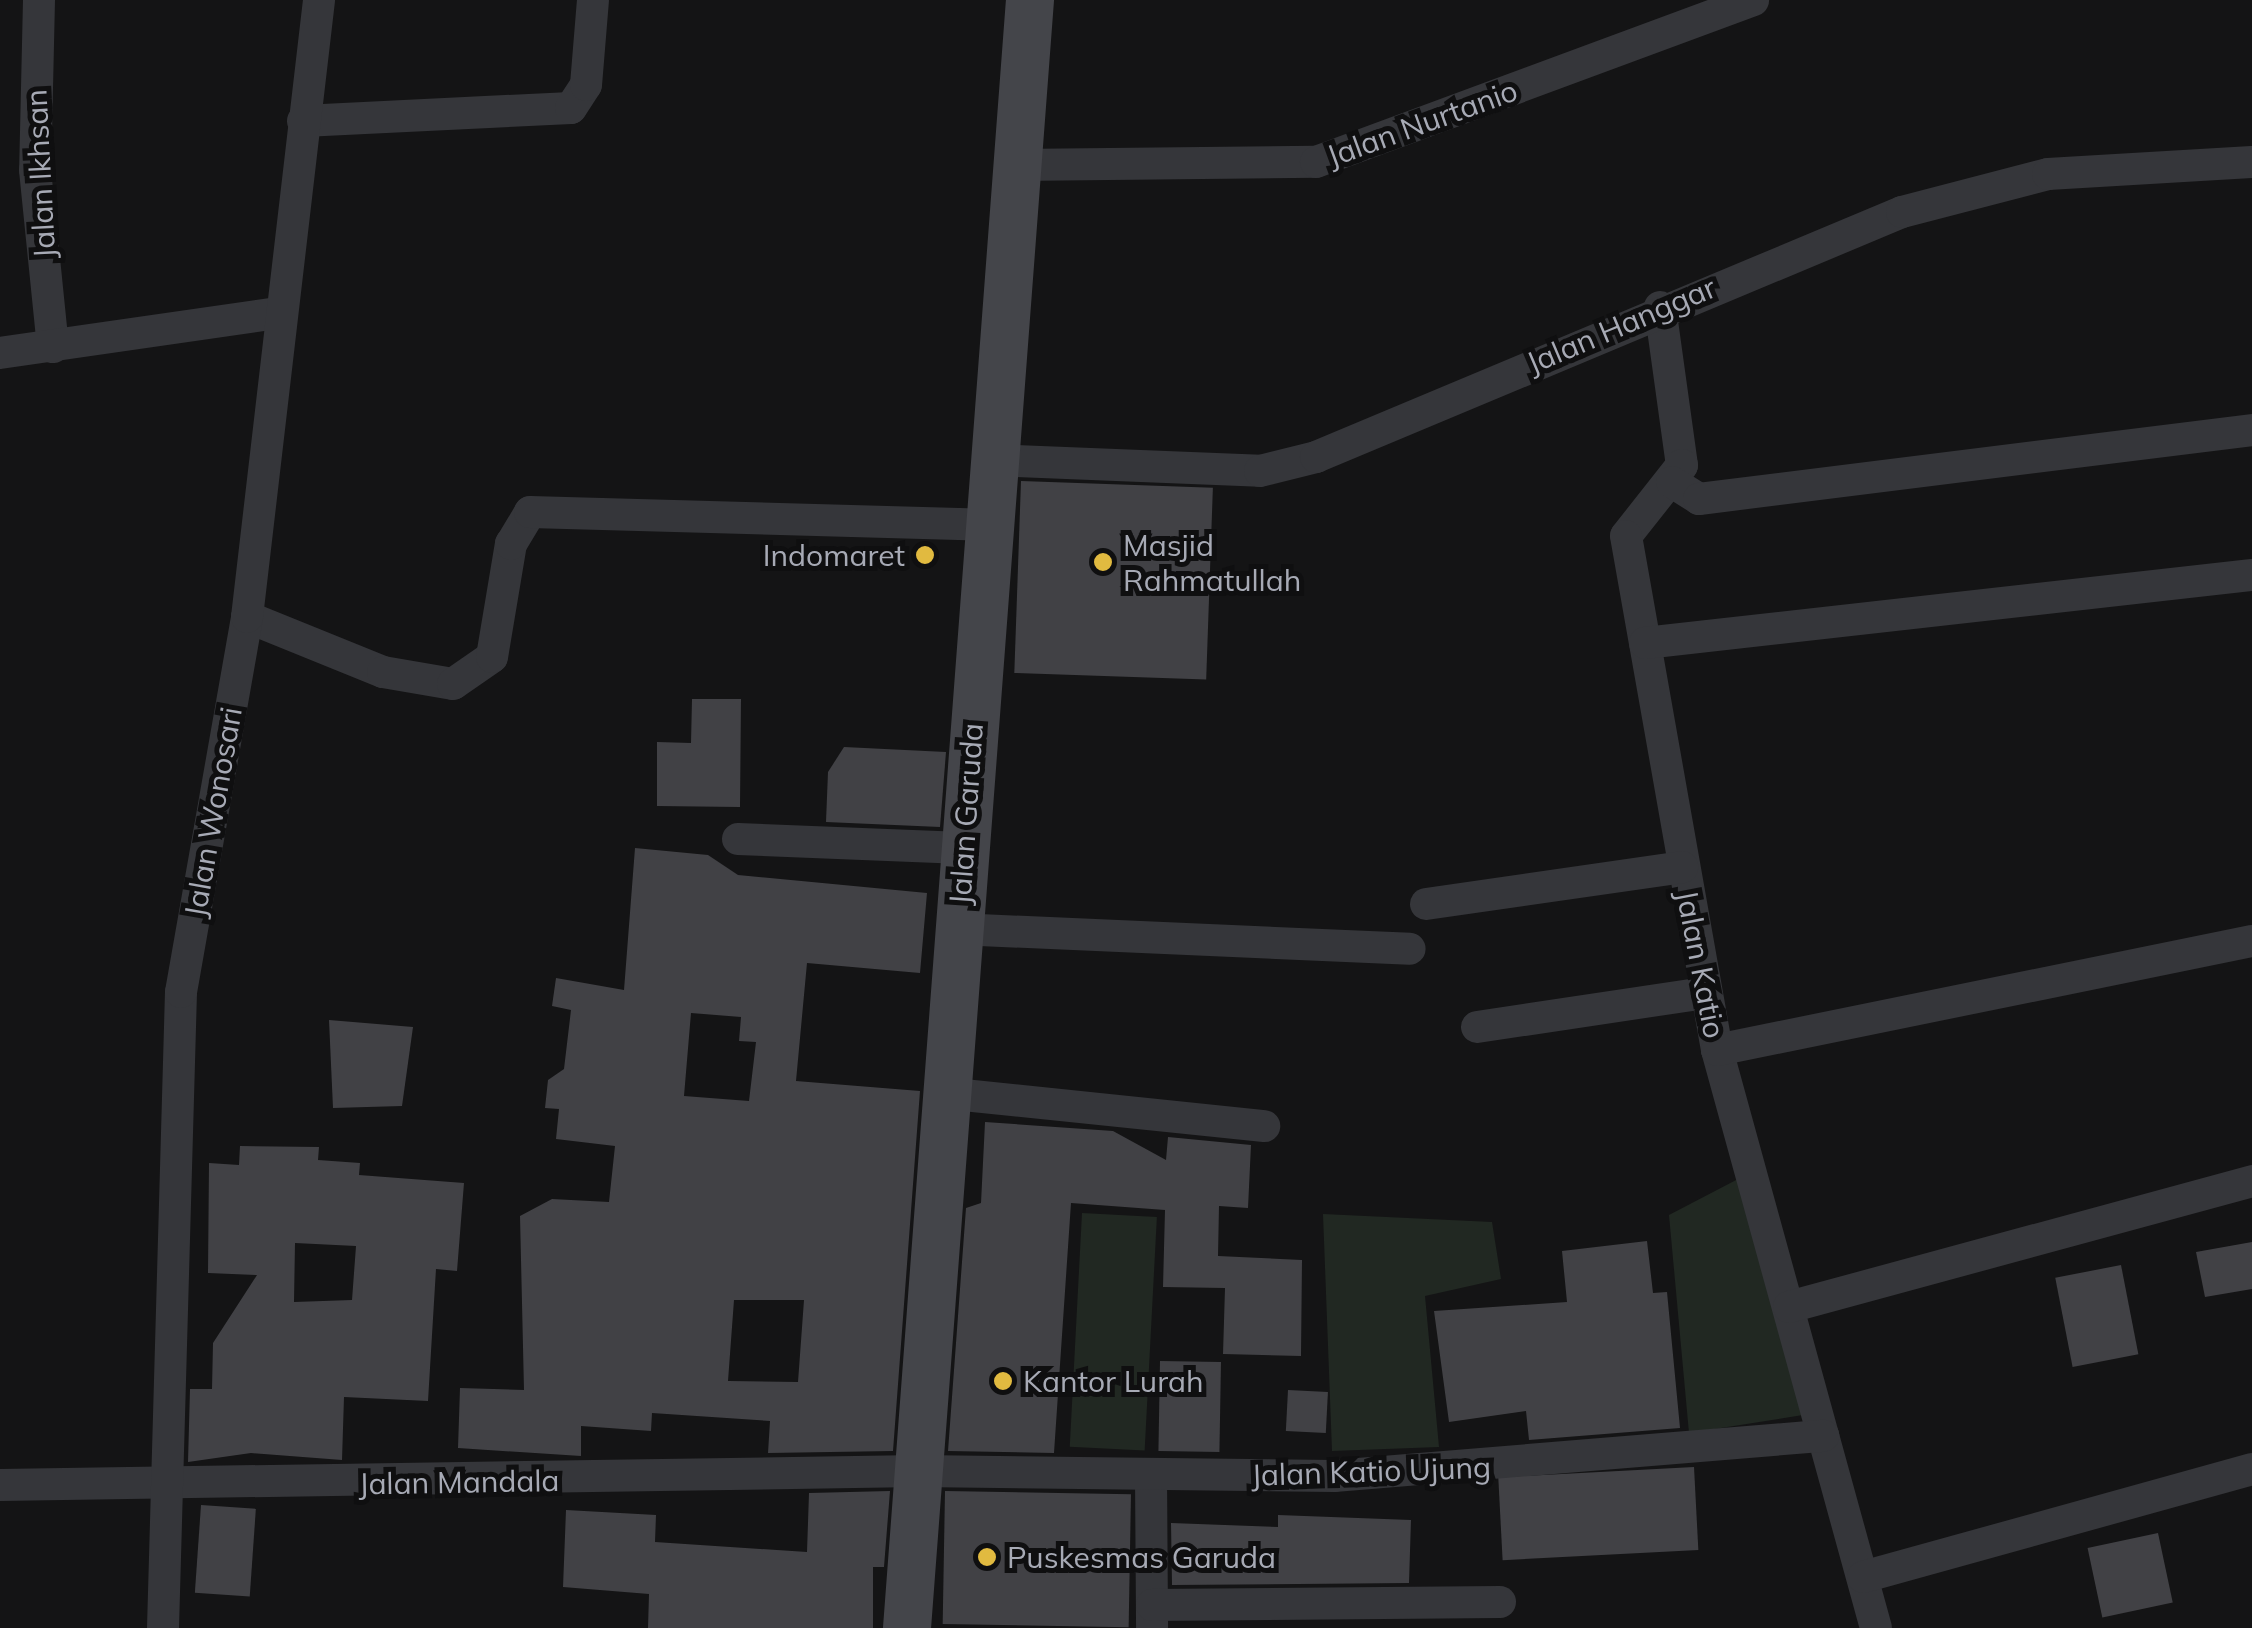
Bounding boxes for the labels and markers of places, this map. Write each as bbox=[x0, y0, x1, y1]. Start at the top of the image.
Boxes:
place label: Masjid Rahmatullah bbox=[1123, 527, 1301, 598]
place label: Indomaret bbox=[763, 537, 905, 573]
marker: Indomaret bbox=[914, 544, 936, 566]
marker: Masjid Rahmatullah bbox=[1092, 551, 1114, 573]
place label: Kantor Lurah bbox=[1023, 1363, 1203, 1399]
marker: Kantor Lurah bbox=[992, 1370, 1014, 1392]
place label: Puskesmas Garuda bbox=[1007, 1539, 1276, 1575]
marker: Puskesmas Garuda bbox=[976, 1546, 998, 1568]

